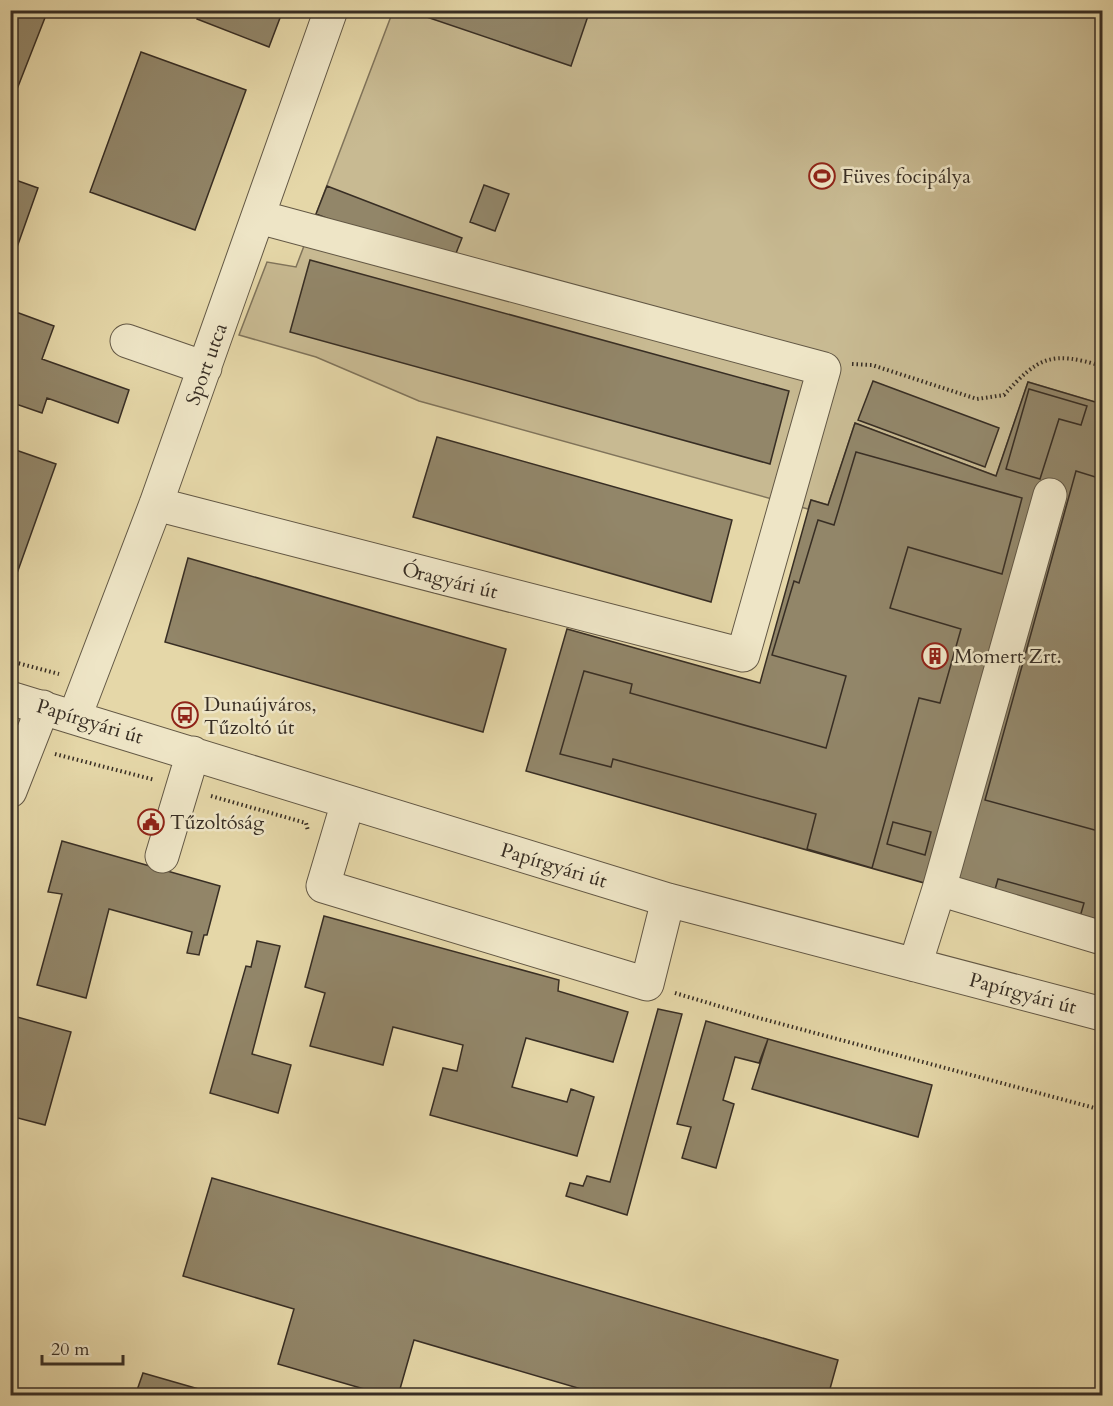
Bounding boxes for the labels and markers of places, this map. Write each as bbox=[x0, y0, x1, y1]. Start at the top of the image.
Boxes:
sports icon: Füves focipálya bbox=[807, 161, 837, 191]
place label: Füves focipálya bbox=[842, 163, 971, 190]
building icon: Momert Zrt. bbox=[920, 641, 950, 671]
place label: Momert Zrt. bbox=[954, 643, 1062, 670]
place label: Dunaújváros, Tűzoltó út bbox=[204, 691, 316, 741]
bus stop icon: Dunaújváros, Tűzoltó út bbox=[170, 700, 200, 730]
public building icon: Tűzoltóság bbox=[136, 807, 166, 837]
place label: Tűzoltóság bbox=[170, 809, 265, 836]

